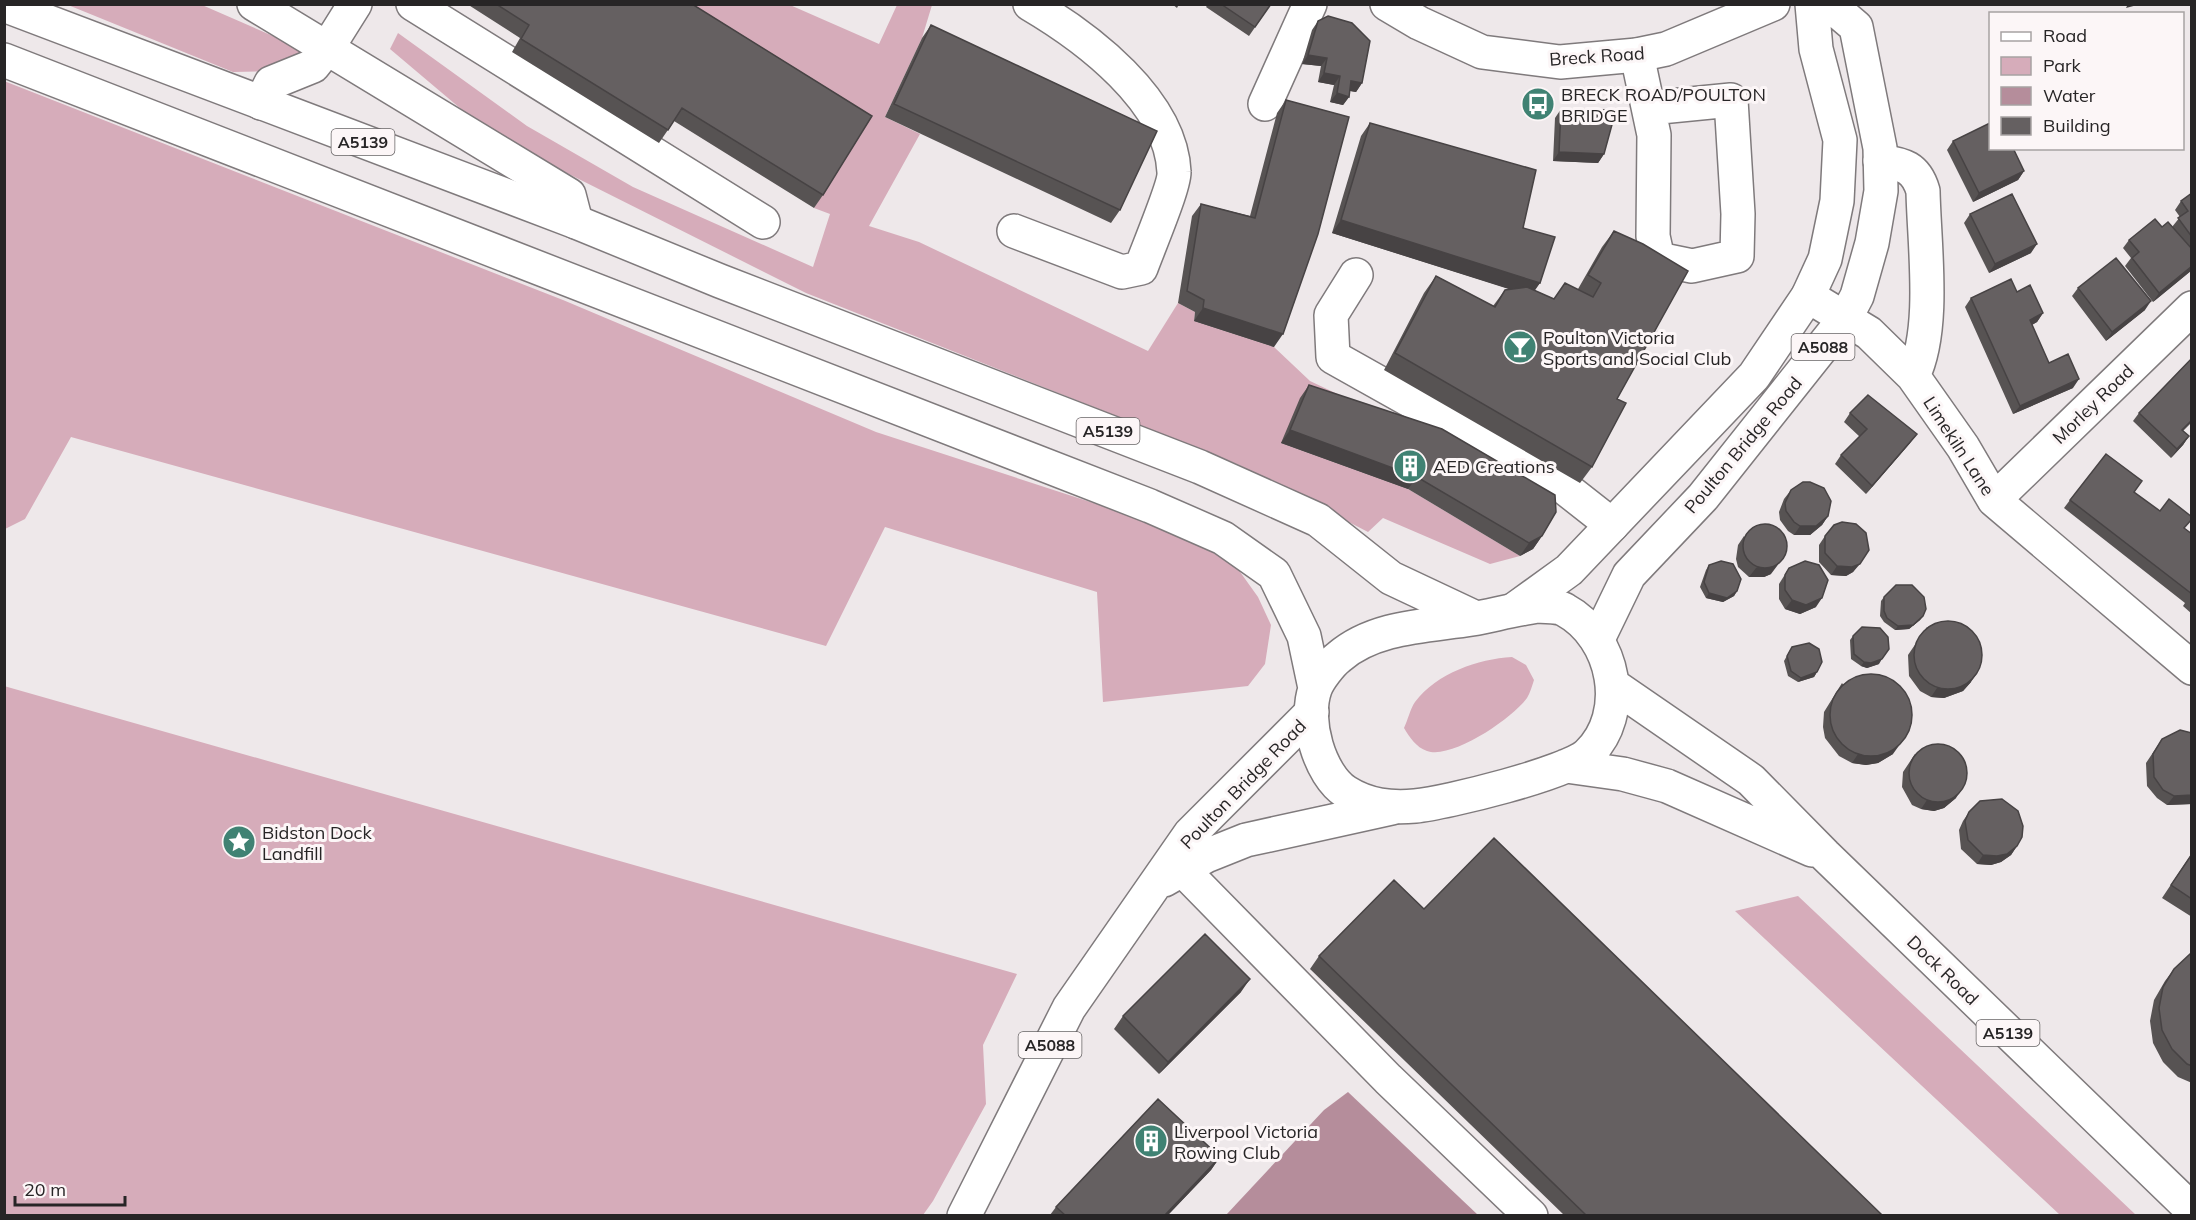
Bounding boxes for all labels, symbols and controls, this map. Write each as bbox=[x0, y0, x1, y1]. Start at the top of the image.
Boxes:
legend bbox=[1989, 12, 2184, 150]
text: Road bbox=[2043, 24, 2087, 47]
street label: Breck Road bbox=[1549, 41, 1645, 71]
text: Park bbox=[2043, 54, 2082, 77]
place label: BRECK ROAD/POULTON BRIDGE bbox=[1561, 83, 1766, 127]
text: Water bbox=[2043, 84, 2096, 107]
bus stop icon: BRECK ROAD/POULTON BRIDGE bbox=[1520, 86, 1556, 122]
text: Building bbox=[2043, 114, 2111, 137]
road number: A5139 bbox=[332, 129, 394, 155]
place label: Poulton Victoria Sports and Social Club bbox=[1543, 326, 1731, 370]
bar icon: Poulton Victoria Sports and Social Club bbox=[1502, 329, 1538, 365]
road number: A5088 bbox=[1792, 334, 1854, 360]
street label: Morley Road bbox=[2047, 359, 2139, 449]
street label: Poulton Bridge Road bbox=[1679, 372, 1807, 518]
street label: Limekiln Lane bbox=[1918, 392, 2000, 500]
road number: A5139 bbox=[1076, 418, 1140, 444]
building icon: AED Creations bbox=[1392, 448, 1428, 484]
place label: AED Creations bbox=[1433, 455, 1555, 478]
street label: Poulton Bridge Road bbox=[1175, 714, 1311, 854]
place label: Bidston Dock Landfill bbox=[262, 821, 373, 865]
place icon: Bidston Dock Landfill bbox=[221, 824, 257, 860]
street label: Dock Road bbox=[1902, 930, 1984, 1010]
road number: A5139 bbox=[1976, 1020, 2040, 1046]
road number: A5088 bbox=[1018, 1032, 1082, 1058]
place label: Liverpool Victoria Rowing Club bbox=[1174, 1120, 1318, 1164]
building icon: Liverpool Victoria Rowing Club bbox=[1133, 1123, 1169, 1159]
scale bar bbox=[15, 1169, 124, 1207]
text: 20 m bbox=[24, 1178, 66, 1201]

